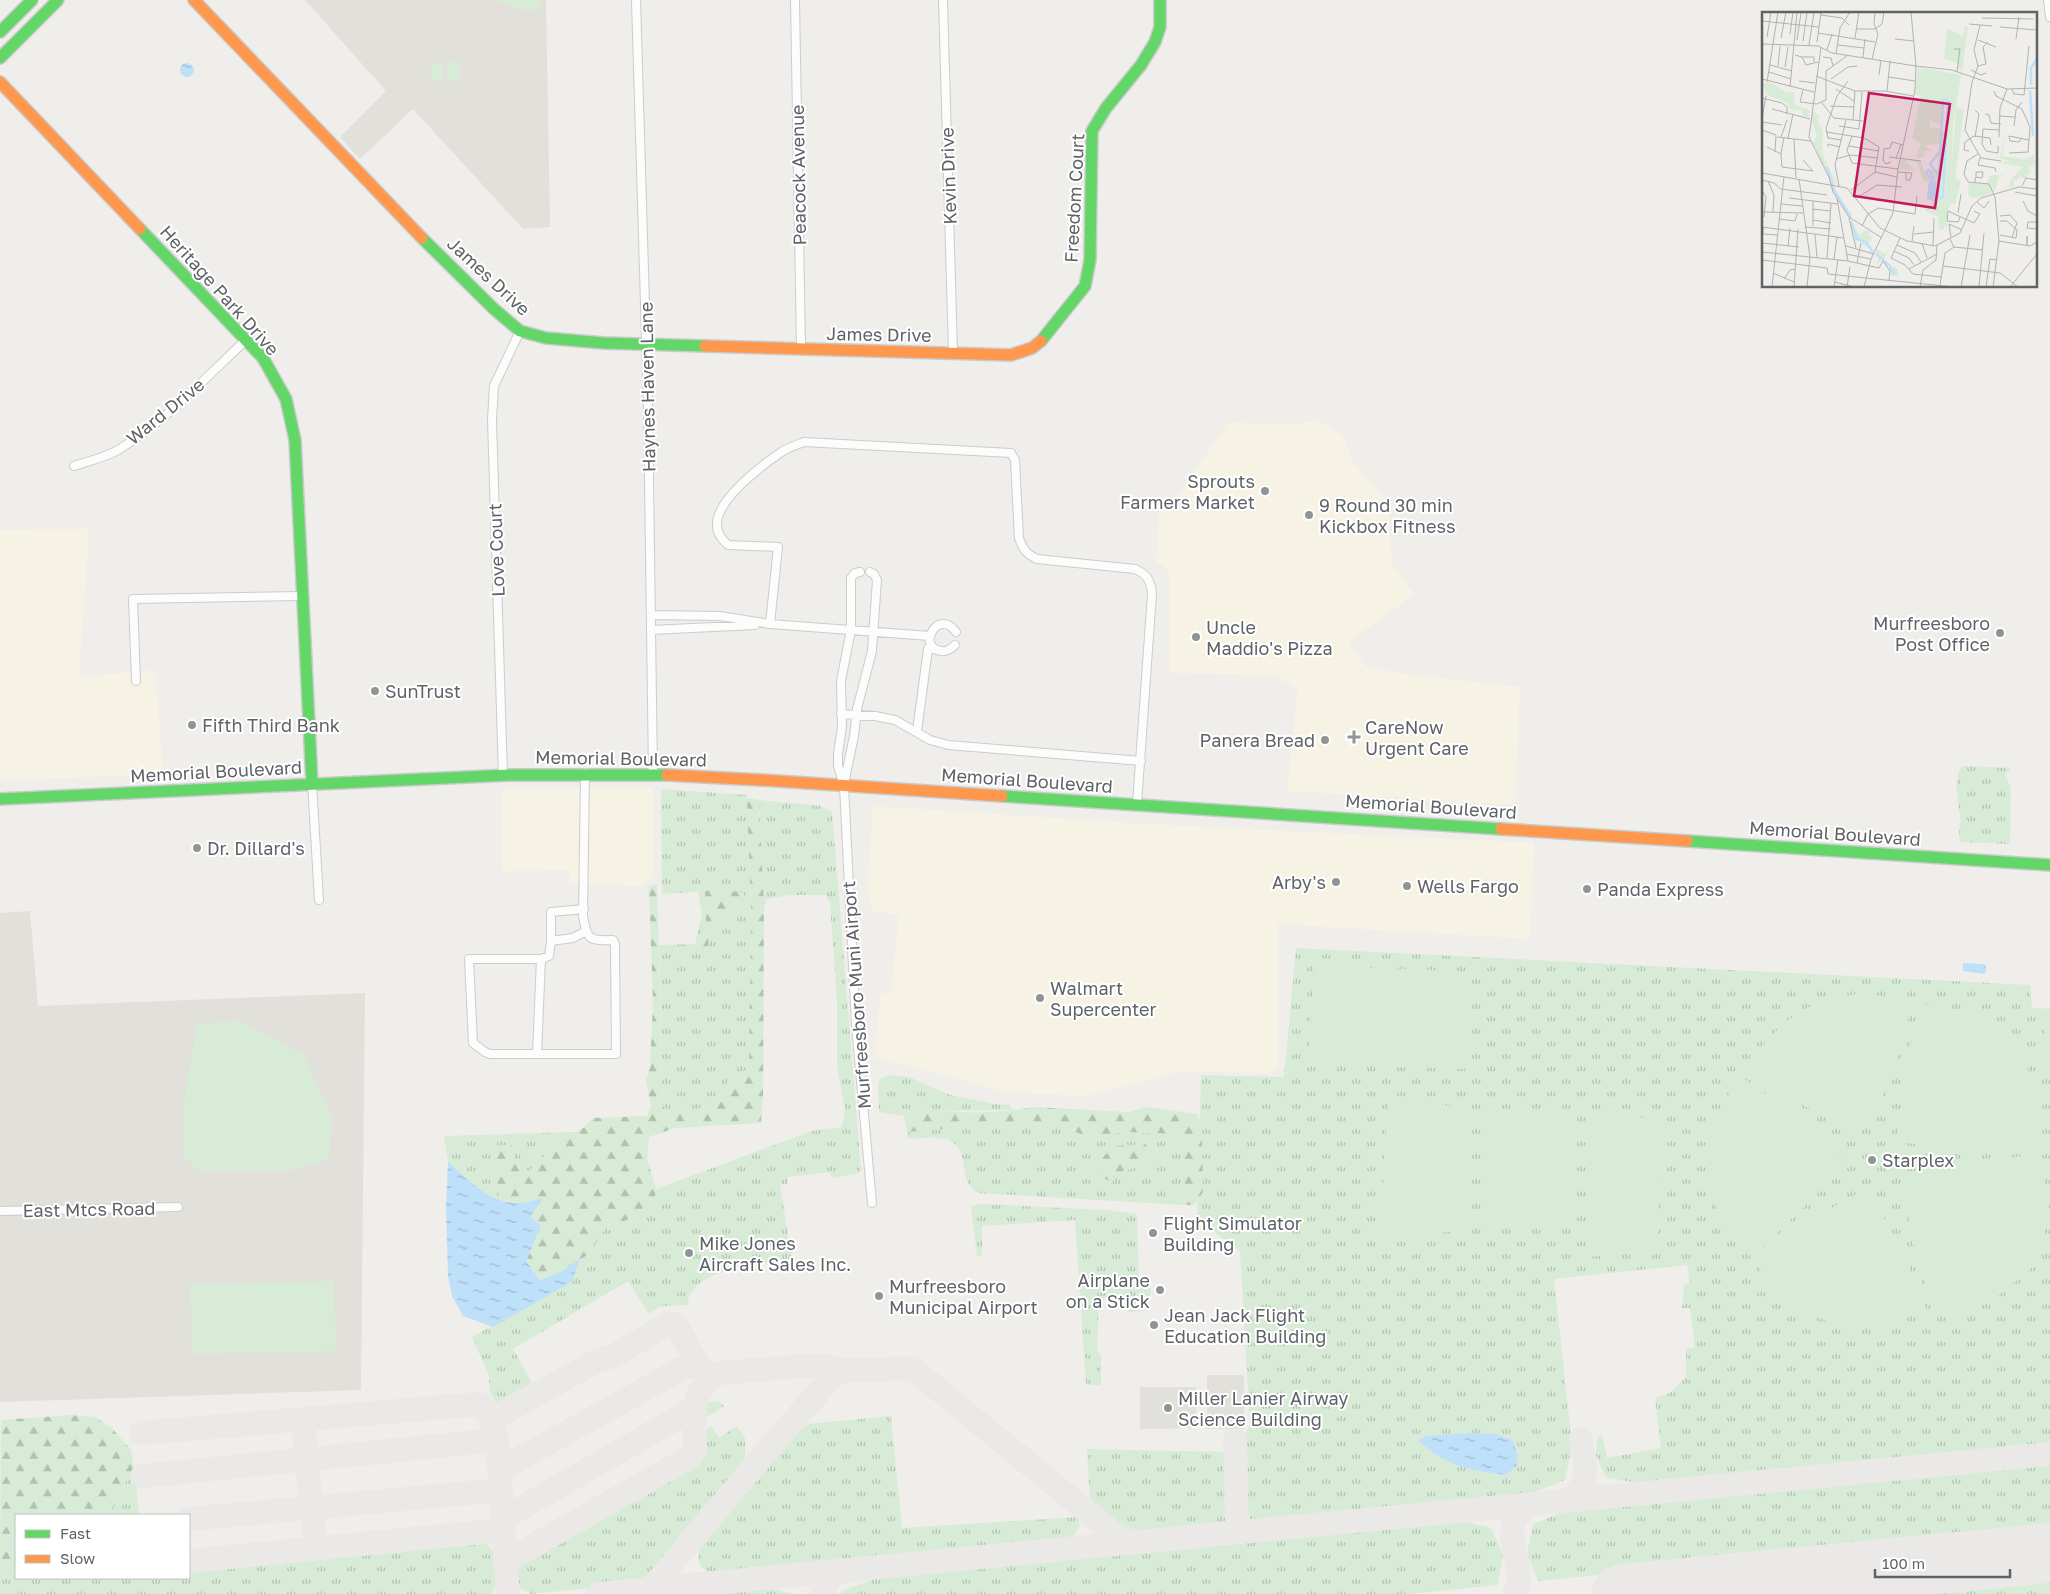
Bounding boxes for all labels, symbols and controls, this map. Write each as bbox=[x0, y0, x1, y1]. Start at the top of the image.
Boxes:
inset map bbox=[1762, 12, 2038, 288]
street label: Peacock Avenue bbox=[786, 104, 810, 246]
street label: Kevin Drive bbox=[935, 127, 961, 225]
street label: Freedom Court bbox=[1060, 133, 1088, 263]
street label: Heritage Park Drive bbox=[156, 220, 284, 360]
street label: James Drive bbox=[443, 232, 535, 320]
street label: Haynes Haven Lane bbox=[635, 302, 659, 472]
street label: James Drive bbox=[826, 322, 932, 346]
street label: Ward Drive bbox=[122, 373, 208, 449]
place label: Sprouts Farmers Market bbox=[1120, 470, 1255, 513]
marker: Sprouts Farmers Market bbox=[1259, 485, 1271, 497]
place label: 9 Round 30 min Kickbox Fitness bbox=[1319, 494, 1455, 537]
street label: Love Court bbox=[483, 503, 509, 597]
marker: 9 Round 30 min Kickbox Fitness bbox=[1303, 509, 1315, 521]
place label: Murfreesboro Post Office bbox=[1873, 612, 1990, 655]
place label: Uncle Maddio's Pizza bbox=[1206, 616, 1333, 659]
marker: Murfreesboro Post Office bbox=[1994, 627, 2006, 639]
marker: Uncle Maddio's Pizza bbox=[1190, 631, 1202, 643]
place label: SunTrust bbox=[385, 680, 461, 702]
marker: SunTrust bbox=[369, 685, 381, 697]
place label: Fifth Third Bank bbox=[202, 714, 340, 736]
place label: CareNow Urgent Care bbox=[1365, 716, 1469, 759]
marker: Fifth Third Bank bbox=[186, 719, 198, 731]
place label: Panera Bread bbox=[1200, 729, 1315, 751]
marker: CareNow Urgent Care bbox=[1347, 730, 1361, 744]
marker: Panera Bread bbox=[1319, 734, 1331, 746]
street label: Memorial Boulevard bbox=[535, 746, 707, 770]
street label: Memorial Boulevard bbox=[130, 756, 302, 786]
street label: Memorial Boulevard bbox=[940, 763, 1114, 797]
street label: Memorial Boulevard bbox=[1344, 789, 1518, 823]
street label: Memorial Boulevard bbox=[1748, 816, 1922, 850]
place label: Dr. Dillard's bbox=[207, 837, 305, 859]
marker: Dr. Dillard's bbox=[191, 842, 203, 854]
place label: Arby's bbox=[1272, 871, 1326, 893]
place label: Wells Fargo bbox=[1417, 875, 1519, 897]
marker: Arby's bbox=[1330, 876, 1342, 888]
place label: Panda Express bbox=[1597, 878, 1724, 900]
street label: Murfreesboro Muni Airport bbox=[837, 880, 875, 1110]
marker: Wells Fargo bbox=[1401, 880, 1413, 892]
marker: Panda Express bbox=[1581, 883, 1593, 895]
place label: Walmart Supercenter bbox=[1050, 977, 1157, 1020]
marker: Walmart Supercenter bbox=[1034, 992, 1046, 1004]
place label: Starplex bbox=[1882, 1149, 1954, 1171]
marker: Starplex bbox=[1866, 1154, 1878, 1166]
street label: East Mtcs Road bbox=[22, 1197, 156, 1221]
place label: Flight Simulator Building bbox=[1163, 1212, 1302, 1255]
marker: Flight Simulator Building bbox=[1147, 1227, 1159, 1239]
place label: Mike Jones Aircraft Sales Inc. bbox=[699, 1232, 851, 1275]
marker: Mike Jones Aircraft Sales Inc. bbox=[683, 1247, 695, 1259]
place label: Airplane on a Stick bbox=[1066, 1269, 1150, 1312]
place label: Murfreesboro Municipal Airport bbox=[889, 1275, 1038, 1318]
marker: Airplane on a Stick bbox=[1154, 1284, 1166, 1296]
marker: Murfreesboro Municipal Airport bbox=[873, 1290, 885, 1302]
place label: Jean Jack Flight Education Building bbox=[1164, 1304, 1326, 1347]
marker: Jean Jack Flight Education Building bbox=[1148, 1319, 1160, 1331]
place label: Miller Lanier Airway Science Building bbox=[1178, 1387, 1348, 1430]
marker: Miller Lanier Airway Science Building bbox=[1162, 1402, 1174, 1414]
legend bbox=[15, 1514, 190, 1579]
text: Fast bbox=[60, 1524, 91, 1542]
scale bar bbox=[1875, 1546, 2010, 1578]
text: Slow bbox=[60, 1549, 95, 1567]
text: 100 m bbox=[1882, 1554, 1925, 1572]

